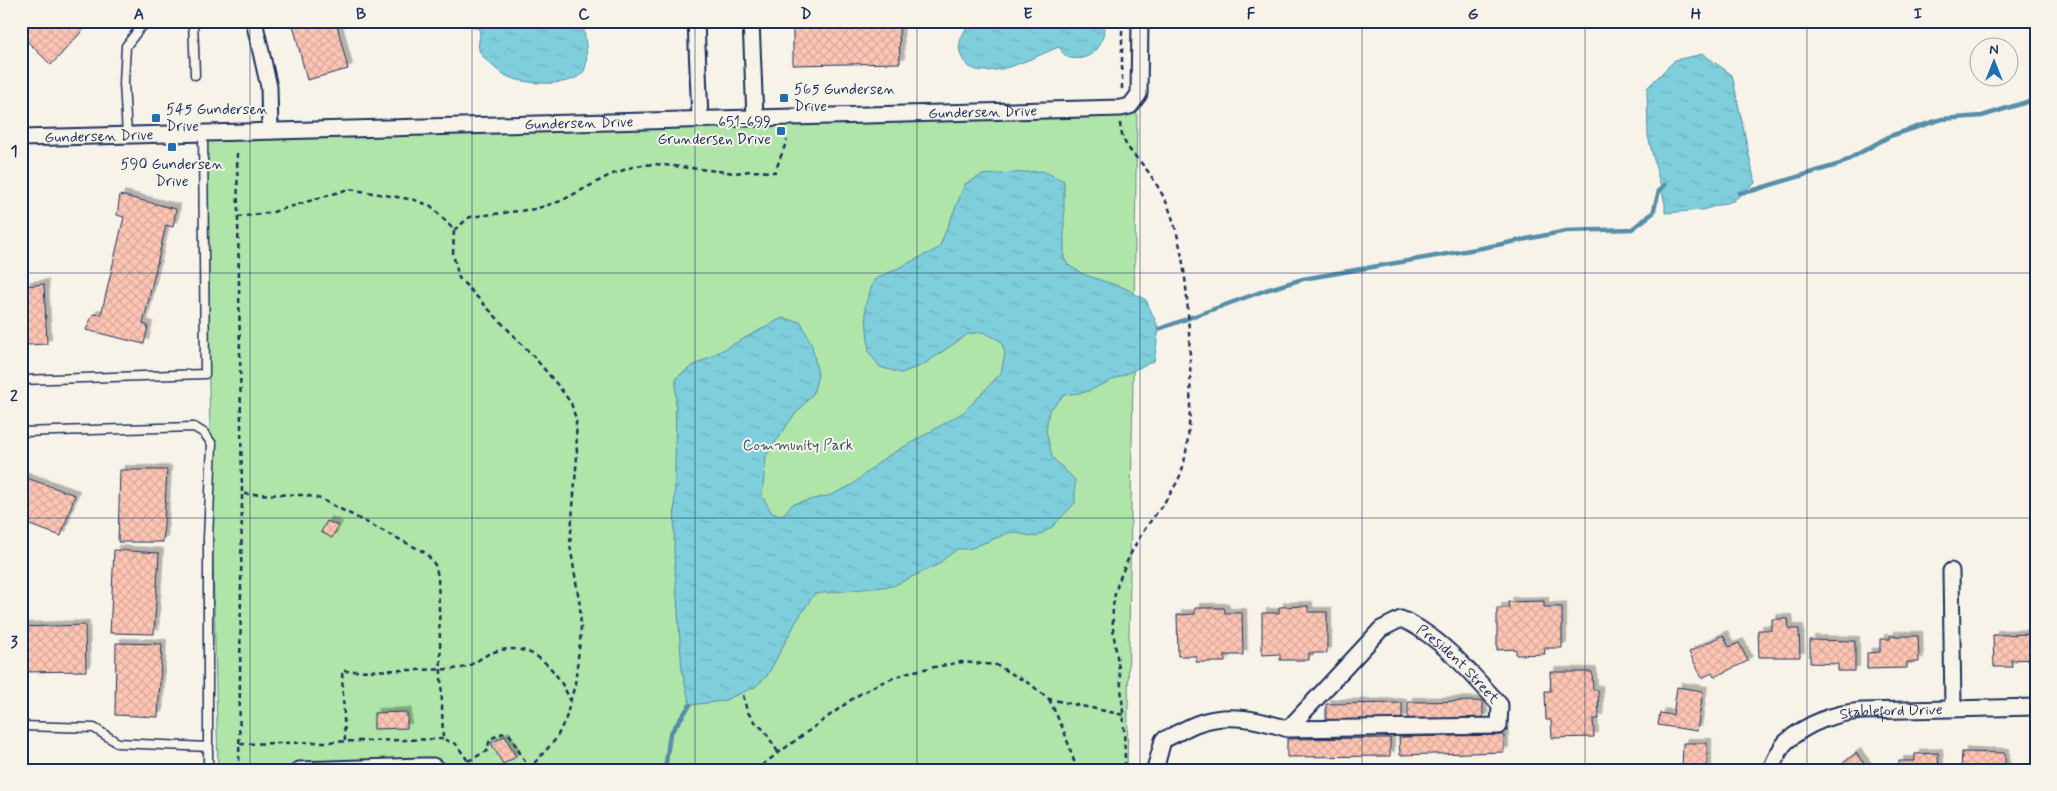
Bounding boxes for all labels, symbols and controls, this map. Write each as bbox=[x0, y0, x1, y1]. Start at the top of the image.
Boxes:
text: A bbox=[134, 4, 144, 25]
text: B bbox=[356, 4, 366, 25]
text: C bbox=[578, 4, 590, 25]
text: D bbox=[800, 4, 812, 25]
text: E bbox=[1023, 4, 1033, 25]
text: F bbox=[1247, 4, 1256, 25]
text: G bbox=[1468, 4, 1479, 25]
text: H bbox=[1691, 4, 1702, 25]
text: I bbox=[1914, 4, 1923, 25]
north arrow bbox=[1970, 38, 2020, 88]
text: N bbox=[1989, 41, 1999, 59]
place label: 565 Gundersen Drive bbox=[794, 80, 896, 117]
marker: 565 Gundersen Drive bbox=[778, 92, 790, 104]
place label: 545 Gundersen Drive bbox=[166, 100, 269, 137]
street label: Gundersen Drive bbox=[928, 101, 1038, 124]
marker: 545 Gundersen Drive bbox=[150, 112, 162, 124]
street label: Gundersen Drive bbox=[524, 112, 634, 135]
place label: 651-699 Grundersen Drive bbox=[657, 113, 771, 150]
street label: Gundersen Drive bbox=[44, 125, 154, 148]
marker: 651-699 Grundersen Drive bbox=[775, 125, 787, 137]
text: 1 bbox=[10, 141, 18, 162]
marker: 590 Gundersen Drive bbox=[166, 141, 178, 153]
place label: 590 Gundersen Drive bbox=[121, 155, 224, 192]
text: 2 bbox=[10, 386, 18, 407]
park label: Community Park bbox=[743, 436, 853, 456]
street label: President Street bbox=[1412, 620, 1503, 709]
text: 3 bbox=[10, 632, 18, 653]
street label: Stableford Drive bbox=[1838, 700, 1943, 725]

